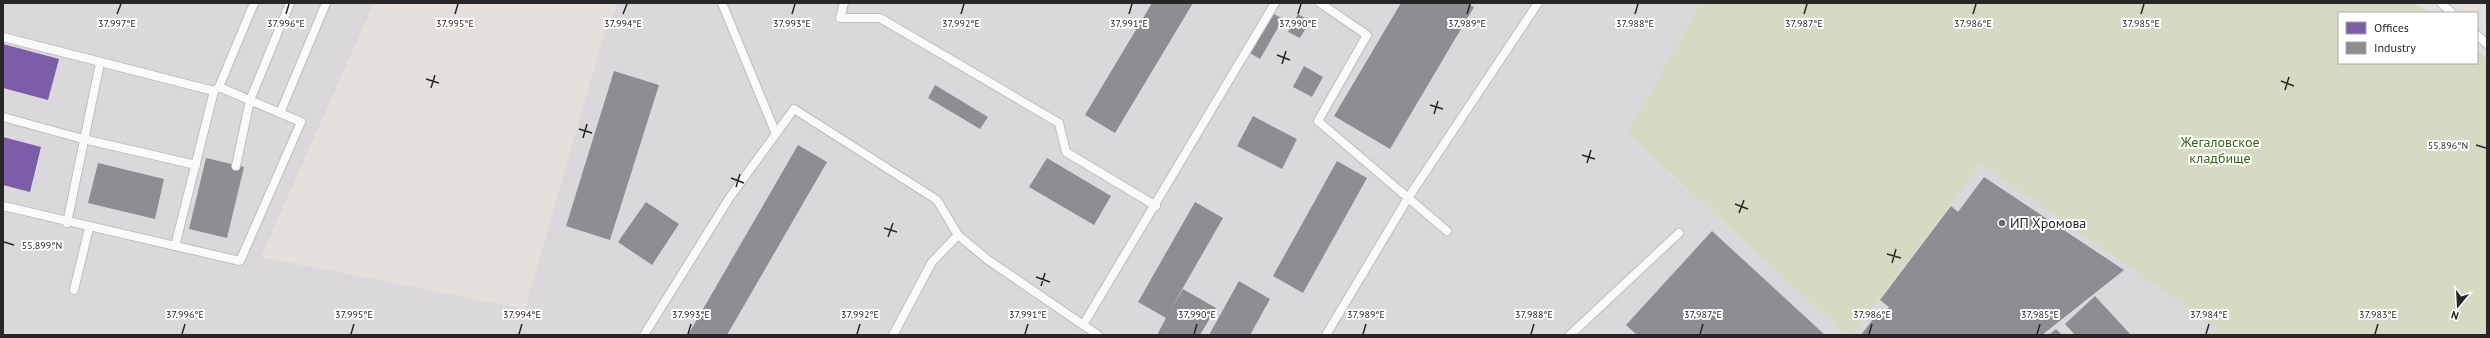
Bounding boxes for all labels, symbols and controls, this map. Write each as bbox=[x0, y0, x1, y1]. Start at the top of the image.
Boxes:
legend bbox=[2338, 12, 2478, 64]
text: 37.997°E bbox=[98, 17, 136, 30]
text: 37.996°E bbox=[267, 17, 305, 30]
text: 37.995°E bbox=[436, 17, 474, 30]
text: 37.994°E bbox=[604, 17, 642, 30]
text: 37.993°E bbox=[773, 17, 811, 30]
text: 37.992°E bbox=[942, 17, 980, 30]
text: 37.991°E bbox=[1110, 17, 1148, 30]
text: 37.990°E bbox=[1279, 17, 1317, 30]
text: 37.989°E bbox=[1448, 17, 1486, 30]
text: 37.988°E bbox=[1616, 17, 1654, 30]
text: 37.987°E bbox=[1785, 17, 1823, 30]
text: 37.986°E bbox=[1954, 17, 1992, 30]
text: 37.985°E bbox=[2122, 17, 2160, 30]
text: Offices bbox=[2374, 20, 2409, 35]
text: Industry bbox=[2374, 40, 2416, 55]
park label: Жегаловское кладбище bbox=[2179, 133, 2260, 167]
text: 55.896°N bbox=[2428, 139, 2468, 152]
place label: ИП Хромова bbox=[2010, 214, 2086, 232]
marker: ИП Хромова bbox=[1997, 218, 2007, 228]
text: 55.899°N bbox=[22, 239, 62, 252]
north arrow bbox=[2438, 286, 2478, 326]
text: 37.996°E bbox=[166, 308, 204, 321]
text: 37.995°E bbox=[335, 308, 373, 321]
text: 37.994°E bbox=[503, 308, 541, 321]
text: 37.993°E bbox=[672, 308, 710, 321]
text: 37.992°E bbox=[841, 308, 879, 321]
text: 37.991°E bbox=[1009, 308, 1047, 321]
text: 37.990°E bbox=[1178, 308, 1216, 321]
text: 37.989°E bbox=[1347, 308, 1385, 321]
text: 37.988°E bbox=[1515, 308, 1553, 321]
text: 37.987°E bbox=[1684, 308, 1722, 321]
text: 37.986°E bbox=[1853, 308, 1891, 321]
text: 37.985°E bbox=[2021, 308, 2059, 321]
text: 37.984°E bbox=[2190, 308, 2228, 321]
text: 37.983°E bbox=[2359, 308, 2397, 321]
text: N bbox=[2449, 308, 2461, 323]

